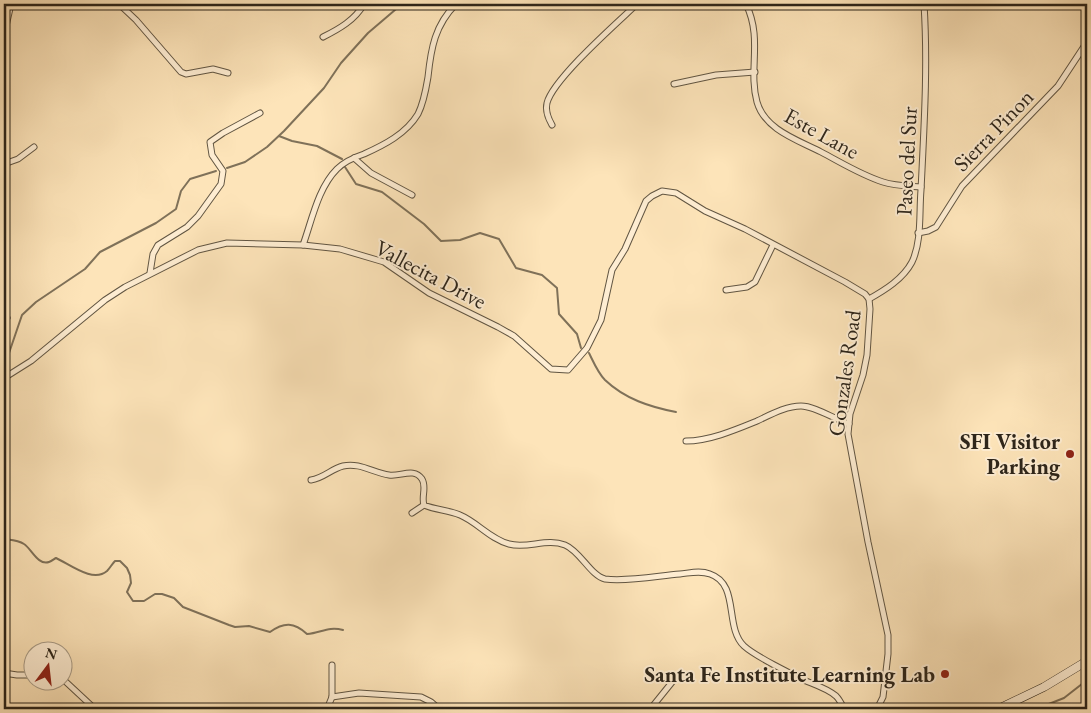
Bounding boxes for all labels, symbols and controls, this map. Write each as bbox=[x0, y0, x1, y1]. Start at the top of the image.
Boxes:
street label: Sierra Pinon bbox=[947, 83, 1040, 178]
street label: Este Lane bbox=[779, 101, 865, 166]
street label: Paseo del Sur bbox=[889, 105, 924, 216]
street label: Vallecita Drive bbox=[370, 233, 492, 316]
street label: Gonzales Road bbox=[821, 307, 868, 438]
place label: SFI Visitor Parking bbox=[960, 427, 1061, 481]
marker: SFI Visitor Parking bbox=[1064, 448, 1076, 460]
north arrow bbox=[22, 640, 72, 690]
text: N bbox=[44, 643, 60, 664]
place label: Santa Fe Institute Learning Lab bbox=[644, 660, 935, 689]
marker: Santa Fe Institute Learning Lab bbox=[939, 668, 951, 680]

